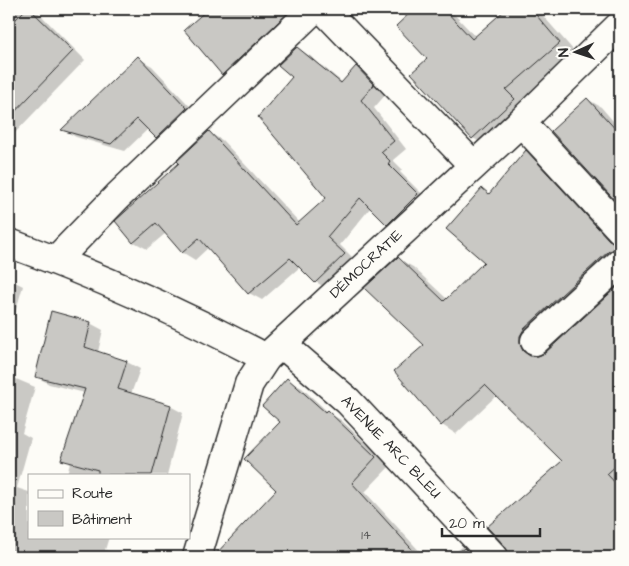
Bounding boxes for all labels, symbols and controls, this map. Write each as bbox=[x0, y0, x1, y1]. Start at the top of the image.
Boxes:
north arrow bbox=[552, 28, 602, 78]
text: N bbox=[554, 48, 574, 58]
street label: DÉMOCRATIE bbox=[325, 225, 407, 303]
street label: AVENUE ARC BLEU bbox=[336, 391, 446, 503]
legend bbox=[28, 474, 190, 538]
text: Route bbox=[72, 483, 113, 504]
scale bar bbox=[442, 506, 539, 538]
text: Bâtiment bbox=[72, 509, 132, 530]
text: 20 m bbox=[449, 513, 485, 534]
house number: 14 bbox=[361, 527, 371, 544]

